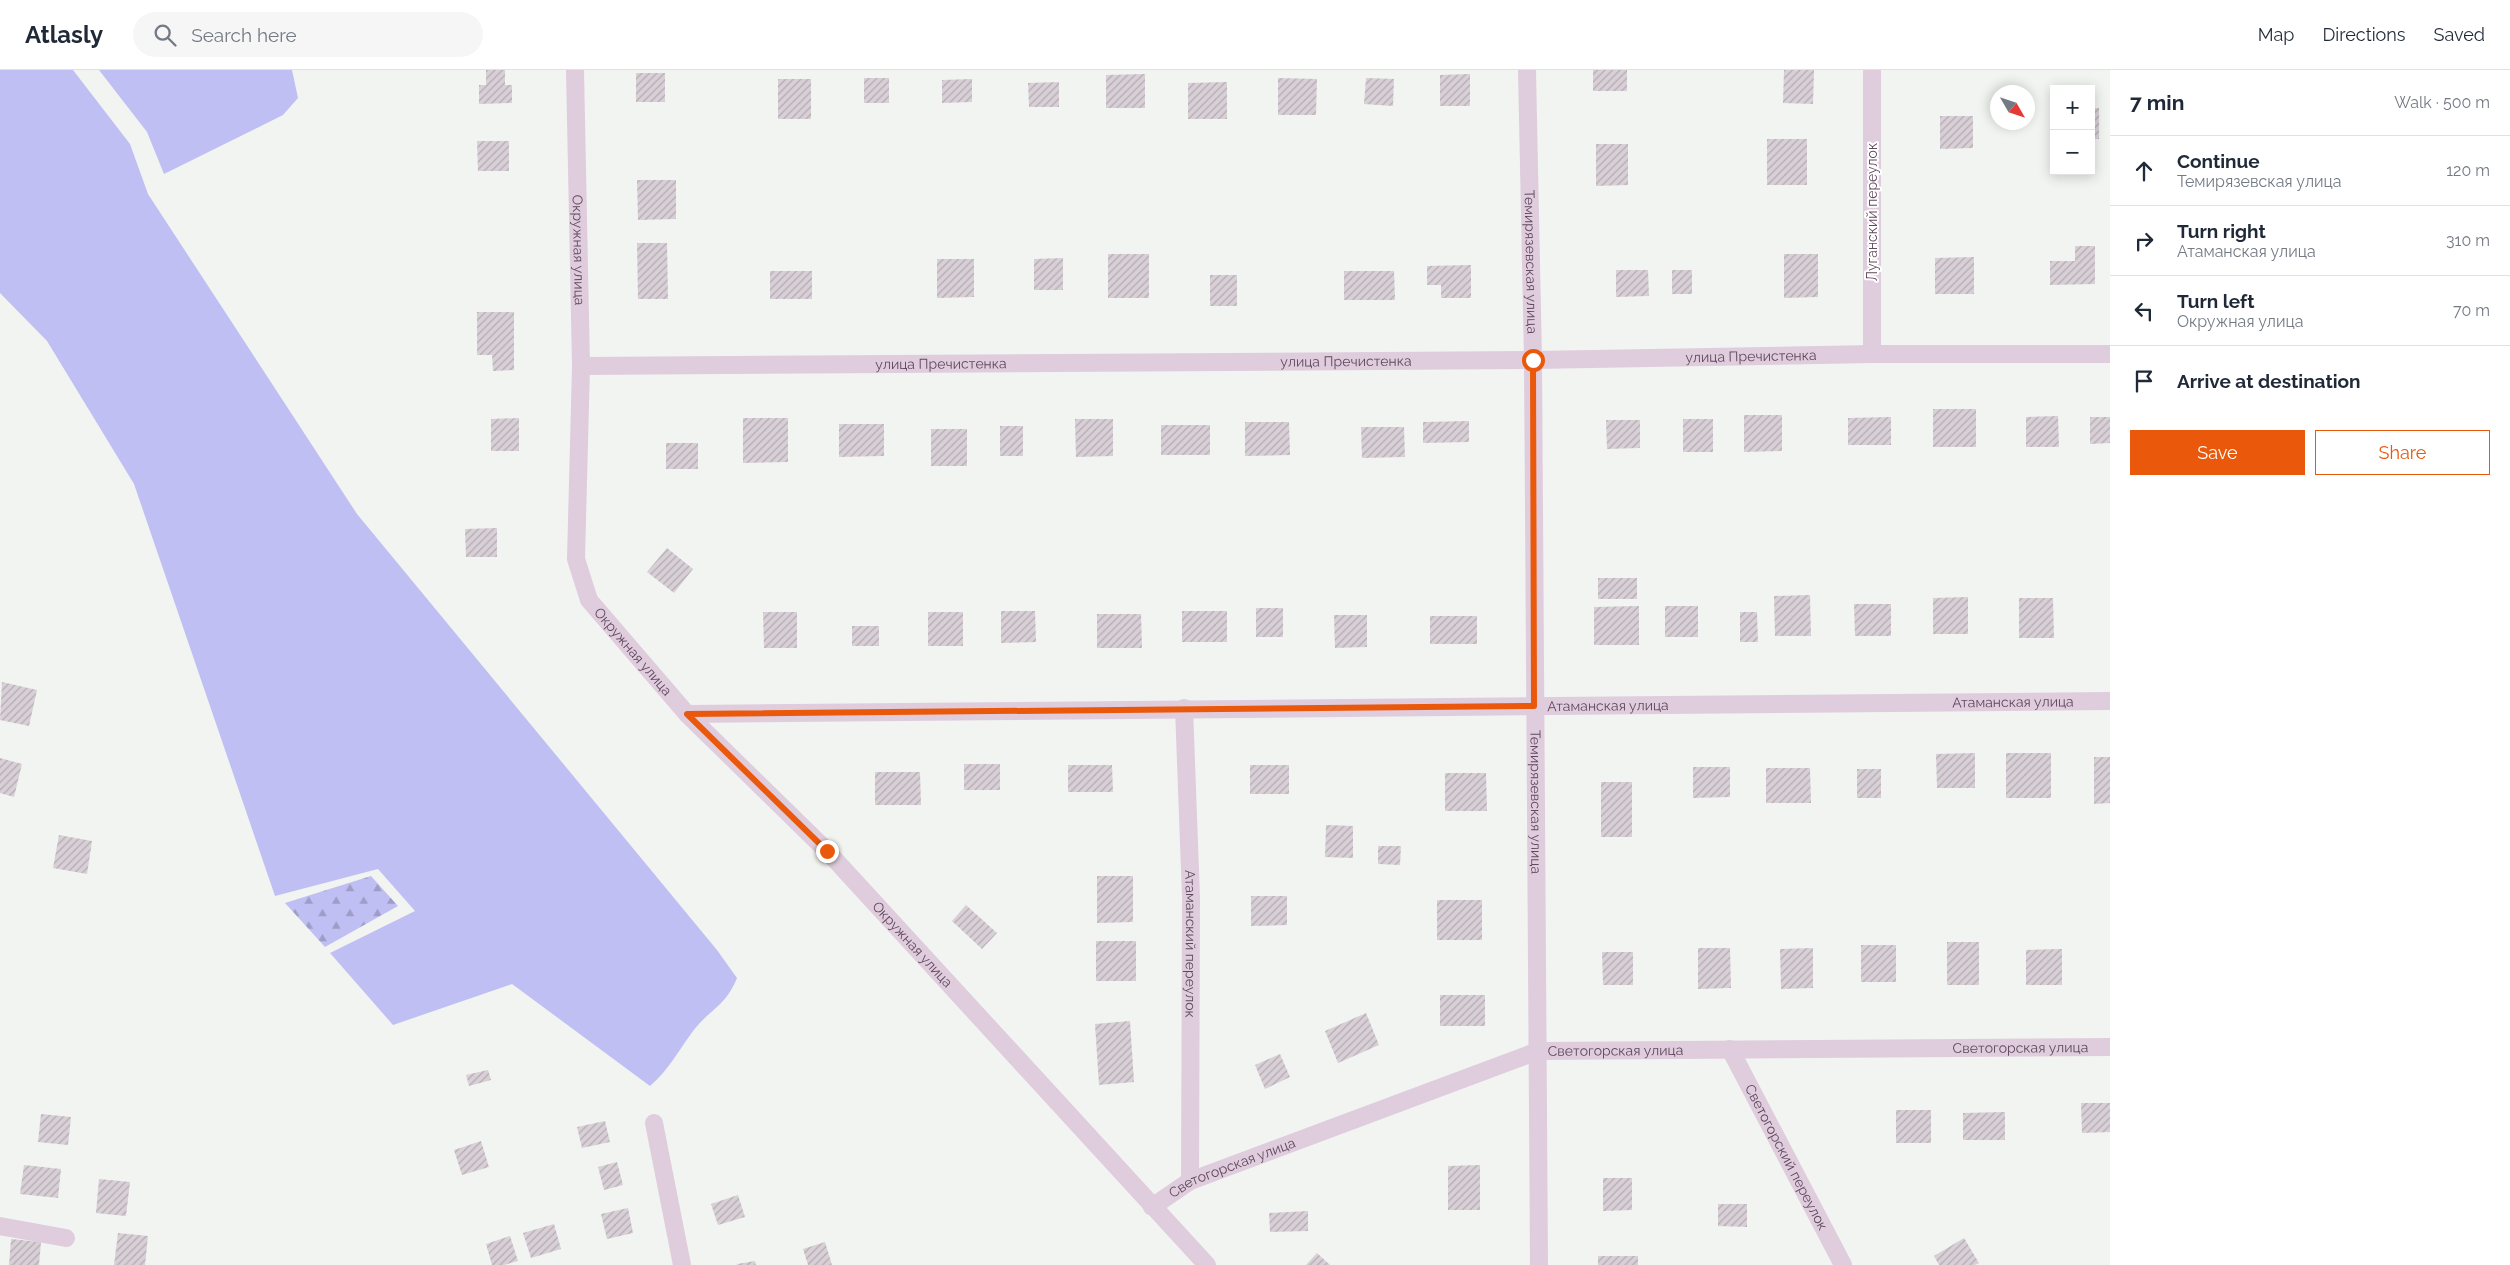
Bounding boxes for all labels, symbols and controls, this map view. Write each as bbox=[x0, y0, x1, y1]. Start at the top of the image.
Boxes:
search box bbox=[133, 12, 483, 57]
text: Atlasly bbox=[25, 20, 103, 49]
icon: search bbox=[151, 21, 179, 49]
text: Search here bbox=[191, 24, 297, 46]
text: Map bbox=[2258, 24, 2294, 45]
text: Directions bbox=[2322, 24, 2406, 45]
text: Saved bbox=[2434, 24, 2485, 45]
north arrow bbox=[1990, 85, 2035, 130]
map controls bbox=[2050, 85, 2095, 175]
button: + bbox=[2050, 85, 2095, 130]
text: 7 min bbox=[2130, 90, 2184, 115]
text: Walk · 500 m bbox=[2394, 93, 2490, 112]
button: − bbox=[2050, 130, 2095, 175]
street label: Луганский переулок bbox=[1864, 143, 1880, 281]
text: Continue bbox=[2177, 150, 2260, 172]
icon: ahead bbox=[2130, 157, 2158, 185]
text: 120 m bbox=[2446, 161, 2490, 180]
text: Темирязевская улица bbox=[2177, 172, 2342, 191]
street label: Темирязевская улица bbox=[1521, 190, 1540, 334]
street label: Окружная улица bbox=[570, 194, 588, 305]
text: Turn right bbox=[2177, 220, 2266, 242]
icon: right bbox=[2130, 227, 2158, 255]
text: 310 m bbox=[2446, 231, 2490, 250]
text: Атаманская улица bbox=[2177, 242, 2316, 261]
text: Turn left bbox=[2177, 290, 2254, 312]
icon: left bbox=[2130, 297, 2158, 325]
text: 70 m bbox=[2453, 301, 2490, 320]
text: Окружная улица bbox=[2177, 312, 2303, 331]
street label: улица Пречистенка bbox=[1685, 347, 1817, 365]
route start bbox=[1522, 349, 1545, 372]
street label: улица Пречистенка bbox=[1280, 353, 1412, 370]
street label: улица Пречистенка bbox=[875, 355, 1007, 372]
icon: arrive bbox=[2130, 367, 2158, 395]
text: Arrive at destination bbox=[2177, 370, 2361, 392]
button: Save bbox=[2130, 430, 2305, 475]
button: Share bbox=[2315, 430, 2490, 475]
street label: Окружная улица bbox=[591, 604, 675, 699]
street label: Атаманская улица bbox=[1952, 693, 2074, 710]
street label: Атаманская улица bbox=[1547, 697, 1669, 714]
street label: Темирязевская улица bbox=[1527, 730, 1544, 874]
route end bbox=[816, 840, 839, 863]
street label: Атаманский переулок bbox=[1182, 870, 1199, 1018]
street label: Окружная улица bbox=[869, 898, 956, 990]
street label: Светогорская улица bbox=[1953, 1039, 2088, 1056]
street label: Светогорская улица bbox=[1548, 1042, 1683, 1059]
street label: Светогорский переулок bbox=[1742, 1082, 1831, 1233]
street label: Светогорская улица bbox=[1166, 1134, 1298, 1201]

